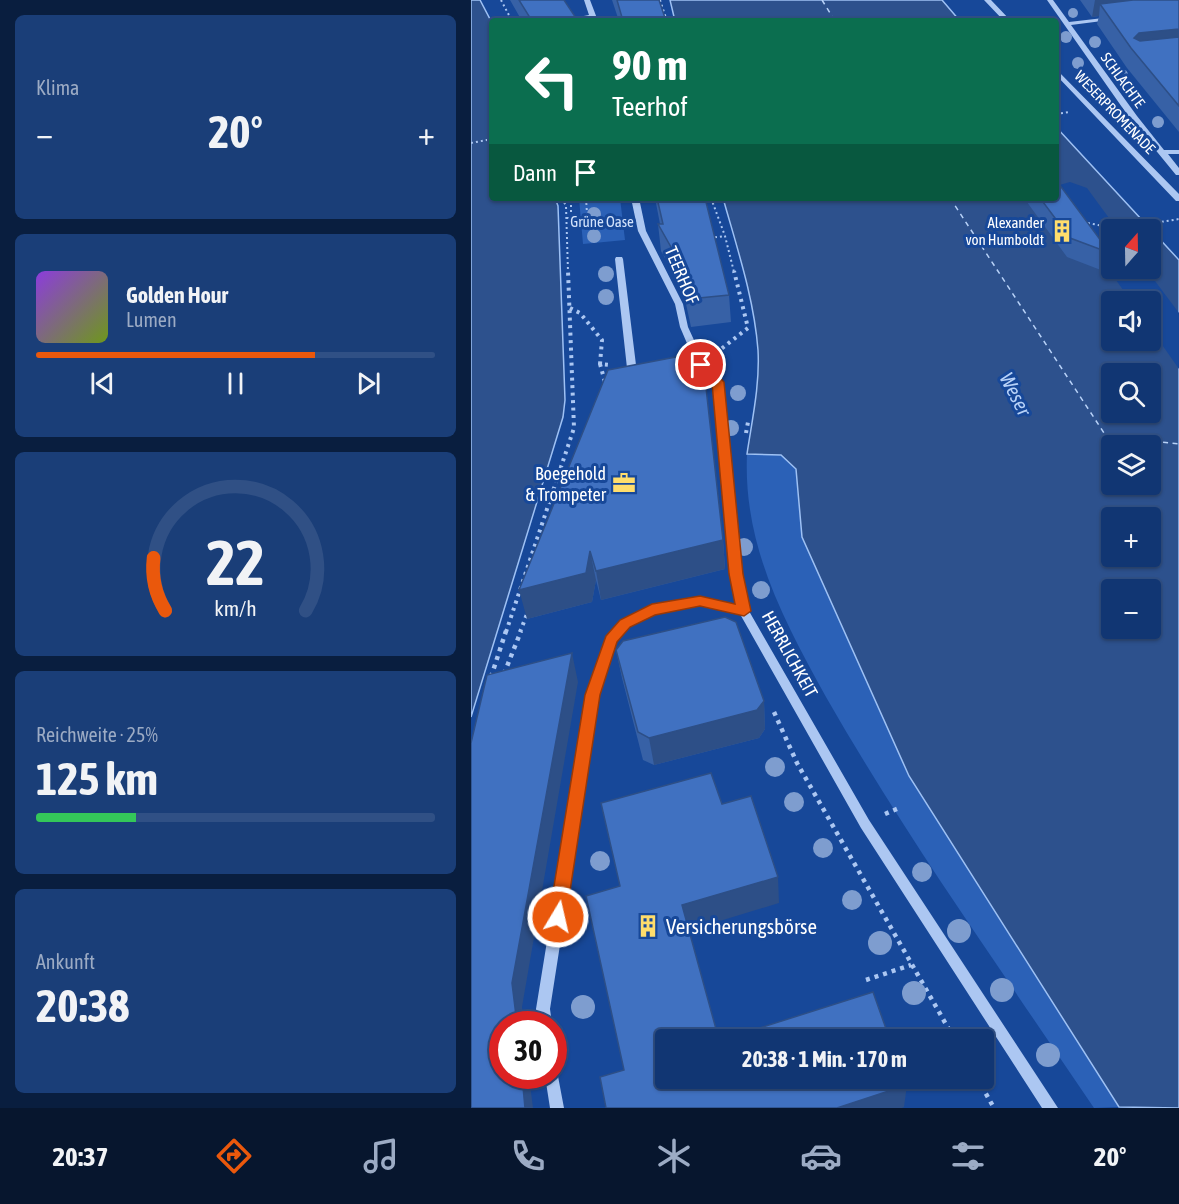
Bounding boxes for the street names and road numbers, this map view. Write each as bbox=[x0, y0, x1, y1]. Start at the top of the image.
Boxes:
street label: SCHLACHTE bbox=[1097, 49, 1149, 111]
street label: WESERPROMENADE bbox=[1071, 67, 1159, 157]
street label: TEERHOF bbox=[661, 243, 704, 308]
street label: HERRLICHKEIT bbox=[758, 607, 822, 701]

